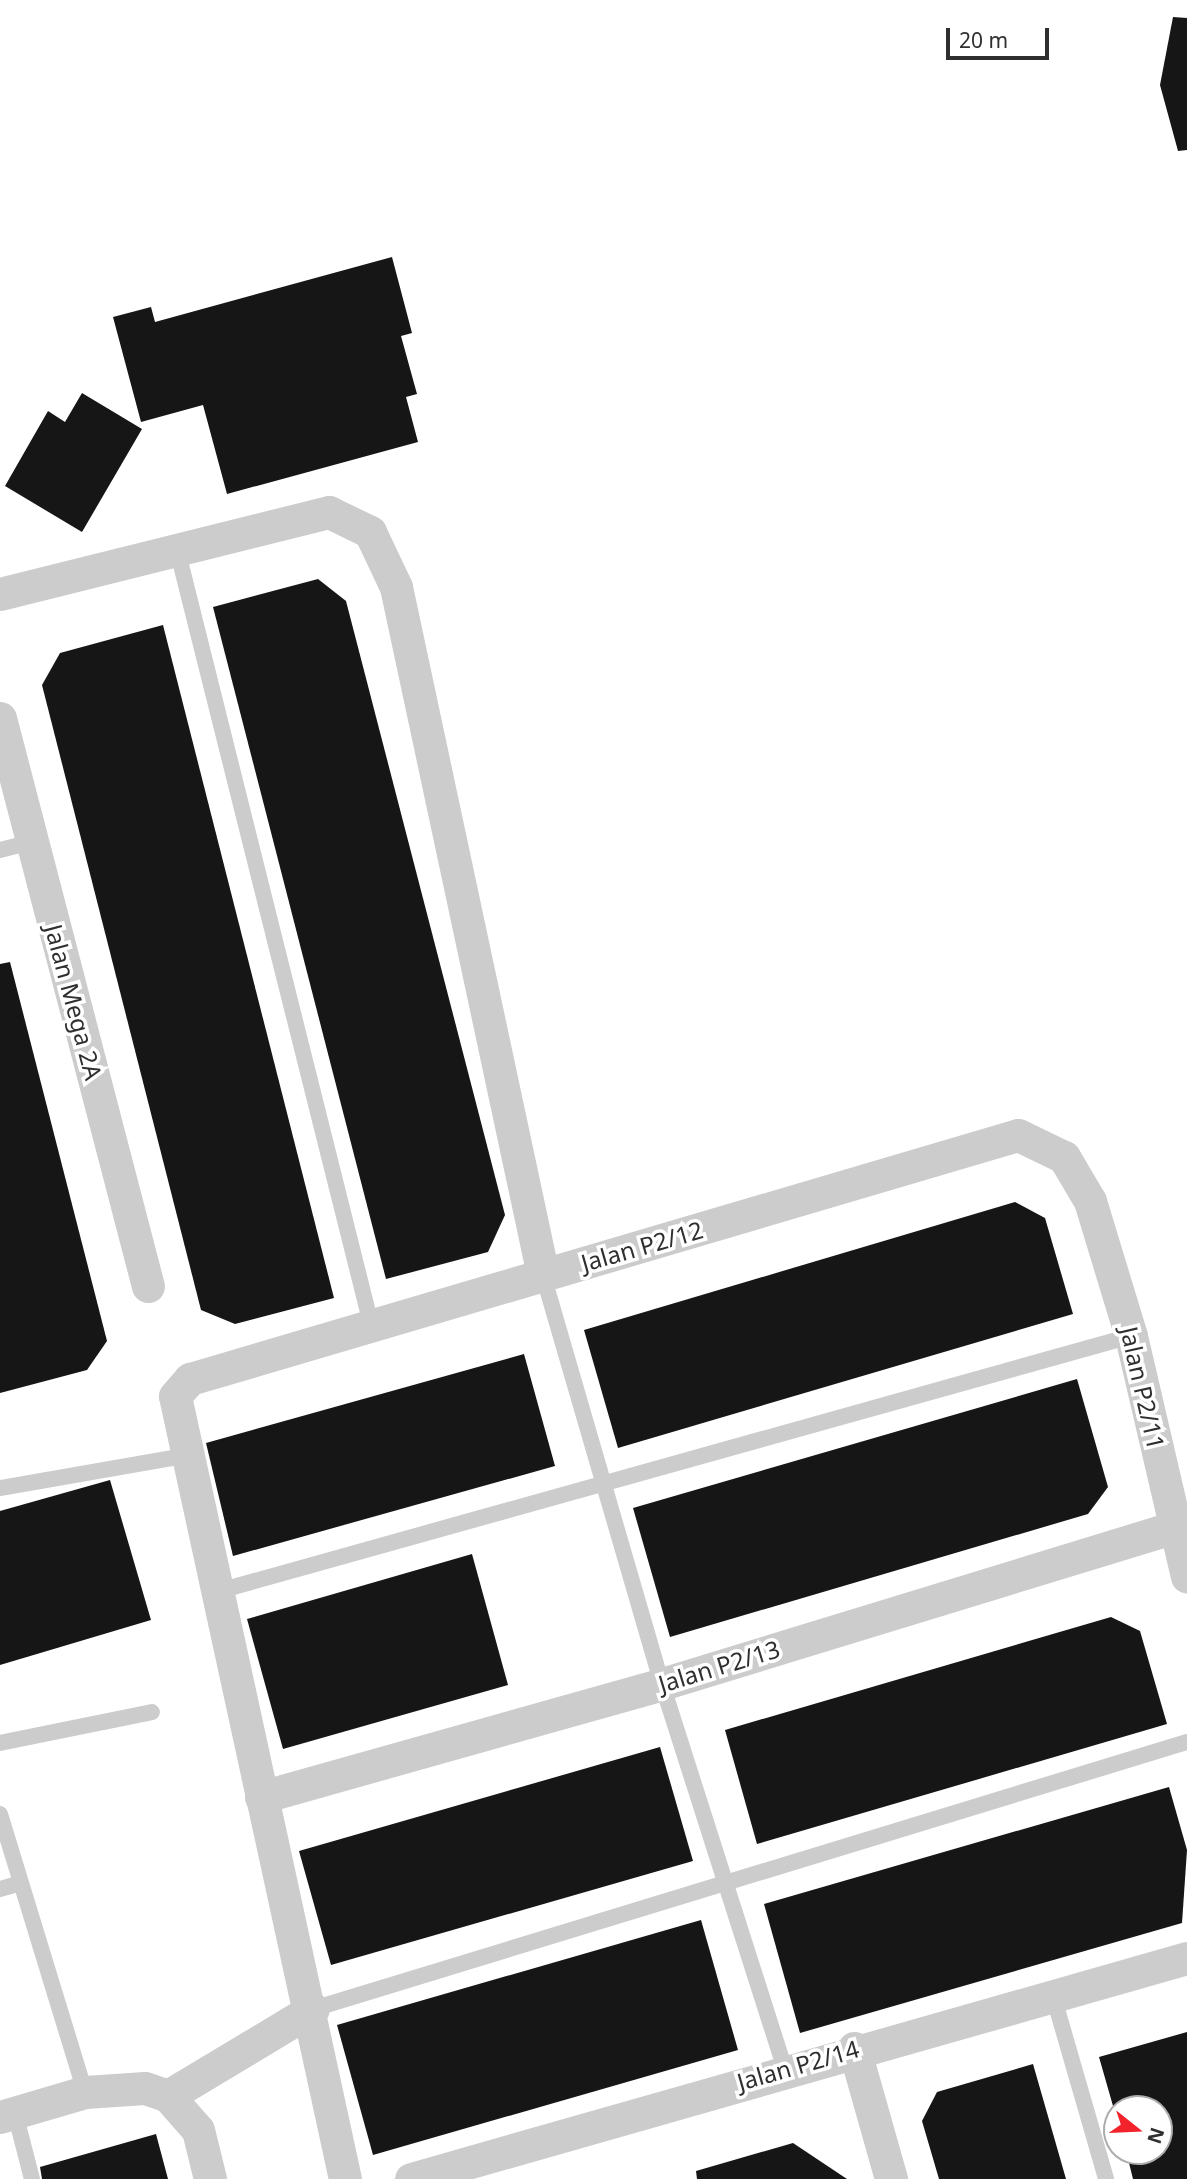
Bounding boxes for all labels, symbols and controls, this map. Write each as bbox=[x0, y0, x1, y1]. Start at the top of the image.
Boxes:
scale bar bbox=[949, 14, 1052, 58]
text: 20 m bbox=[959, 26, 1008, 54]
street label: Jalan Mega 2A bbox=[39, 921, 109, 1083]
street label: Jalan P2/12 bbox=[578, 1215, 706, 1277]
street label: Jalan P2/11 bbox=[1115, 1324, 1171, 1452]
street label: Jalan P2/13 bbox=[655, 1634, 783, 1698]
street label: Jalan P2/14 bbox=[734, 2034, 862, 2096]
north arrow bbox=[1103, 2095, 1173, 2165]
text: N bbox=[1141, 2124, 1171, 2147]

